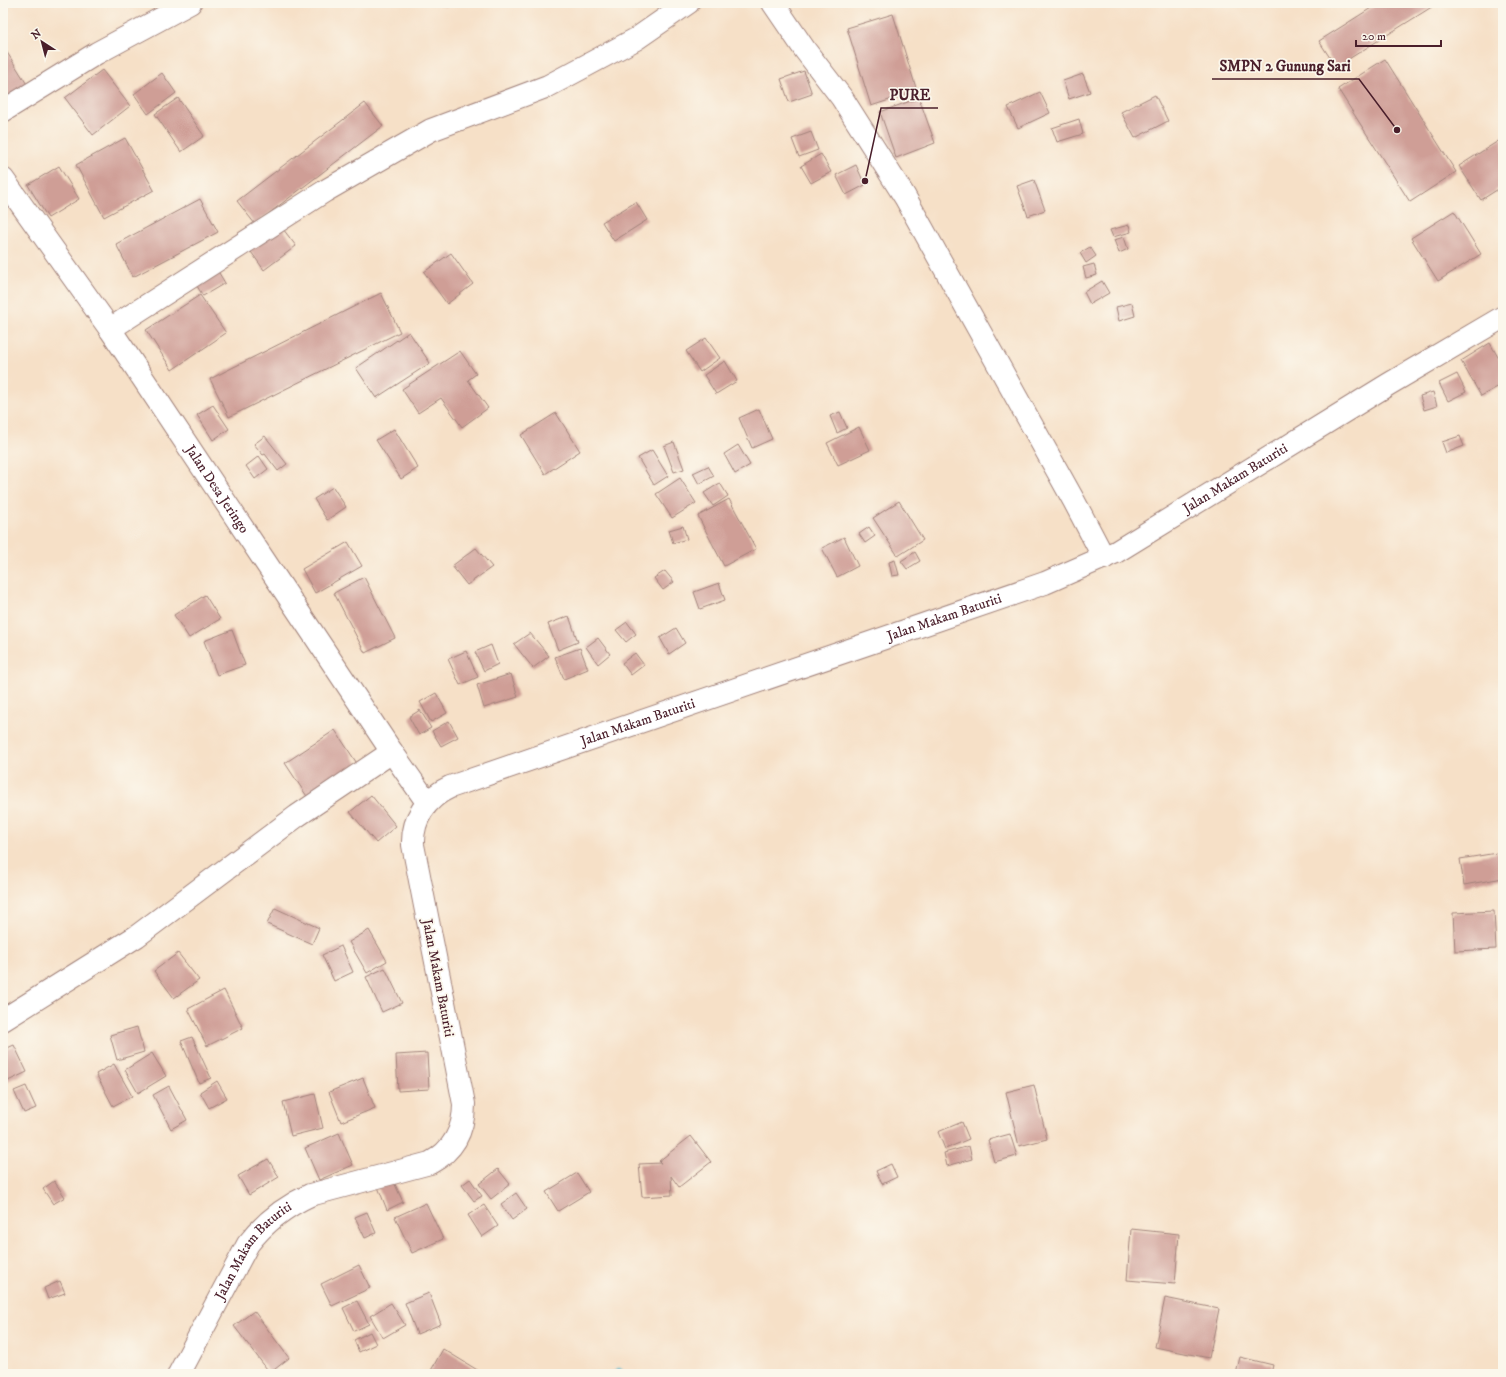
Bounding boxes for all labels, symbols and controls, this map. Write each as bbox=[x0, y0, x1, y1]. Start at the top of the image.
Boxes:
north arrow bbox=[22, 22, 62, 62]
scale bar bbox=[1356, 22, 1441, 48]
text: N bbox=[29, 26, 44, 43]
text: 20 m bbox=[1362, 29, 1386, 44]
callout: SMPN 2 Gunung Sari bbox=[1212, 52, 1359, 79]
text: SMPN 2 Gunung Sari bbox=[1219, 57, 1351, 76]
callout: PURE bbox=[881, 81, 938, 108]
text: PURE bbox=[890, 86, 931, 105]
street label: Jalan Makam Baturiti bbox=[1178, 439, 1292, 519]
street label: Jalan Desa Jeringo bbox=[180, 440, 253, 537]
street label: Jalan Makam Baturiti bbox=[883, 589, 1004, 646]
street label: Jalan Makam Baturiti bbox=[576, 694, 698, 751]
street label: Jalan Makam Baturiti bbox=[417, 916, 458, 1039]
street label: Jalan Makam Baturiti bbox=[210, 1198, 296, 1305]

